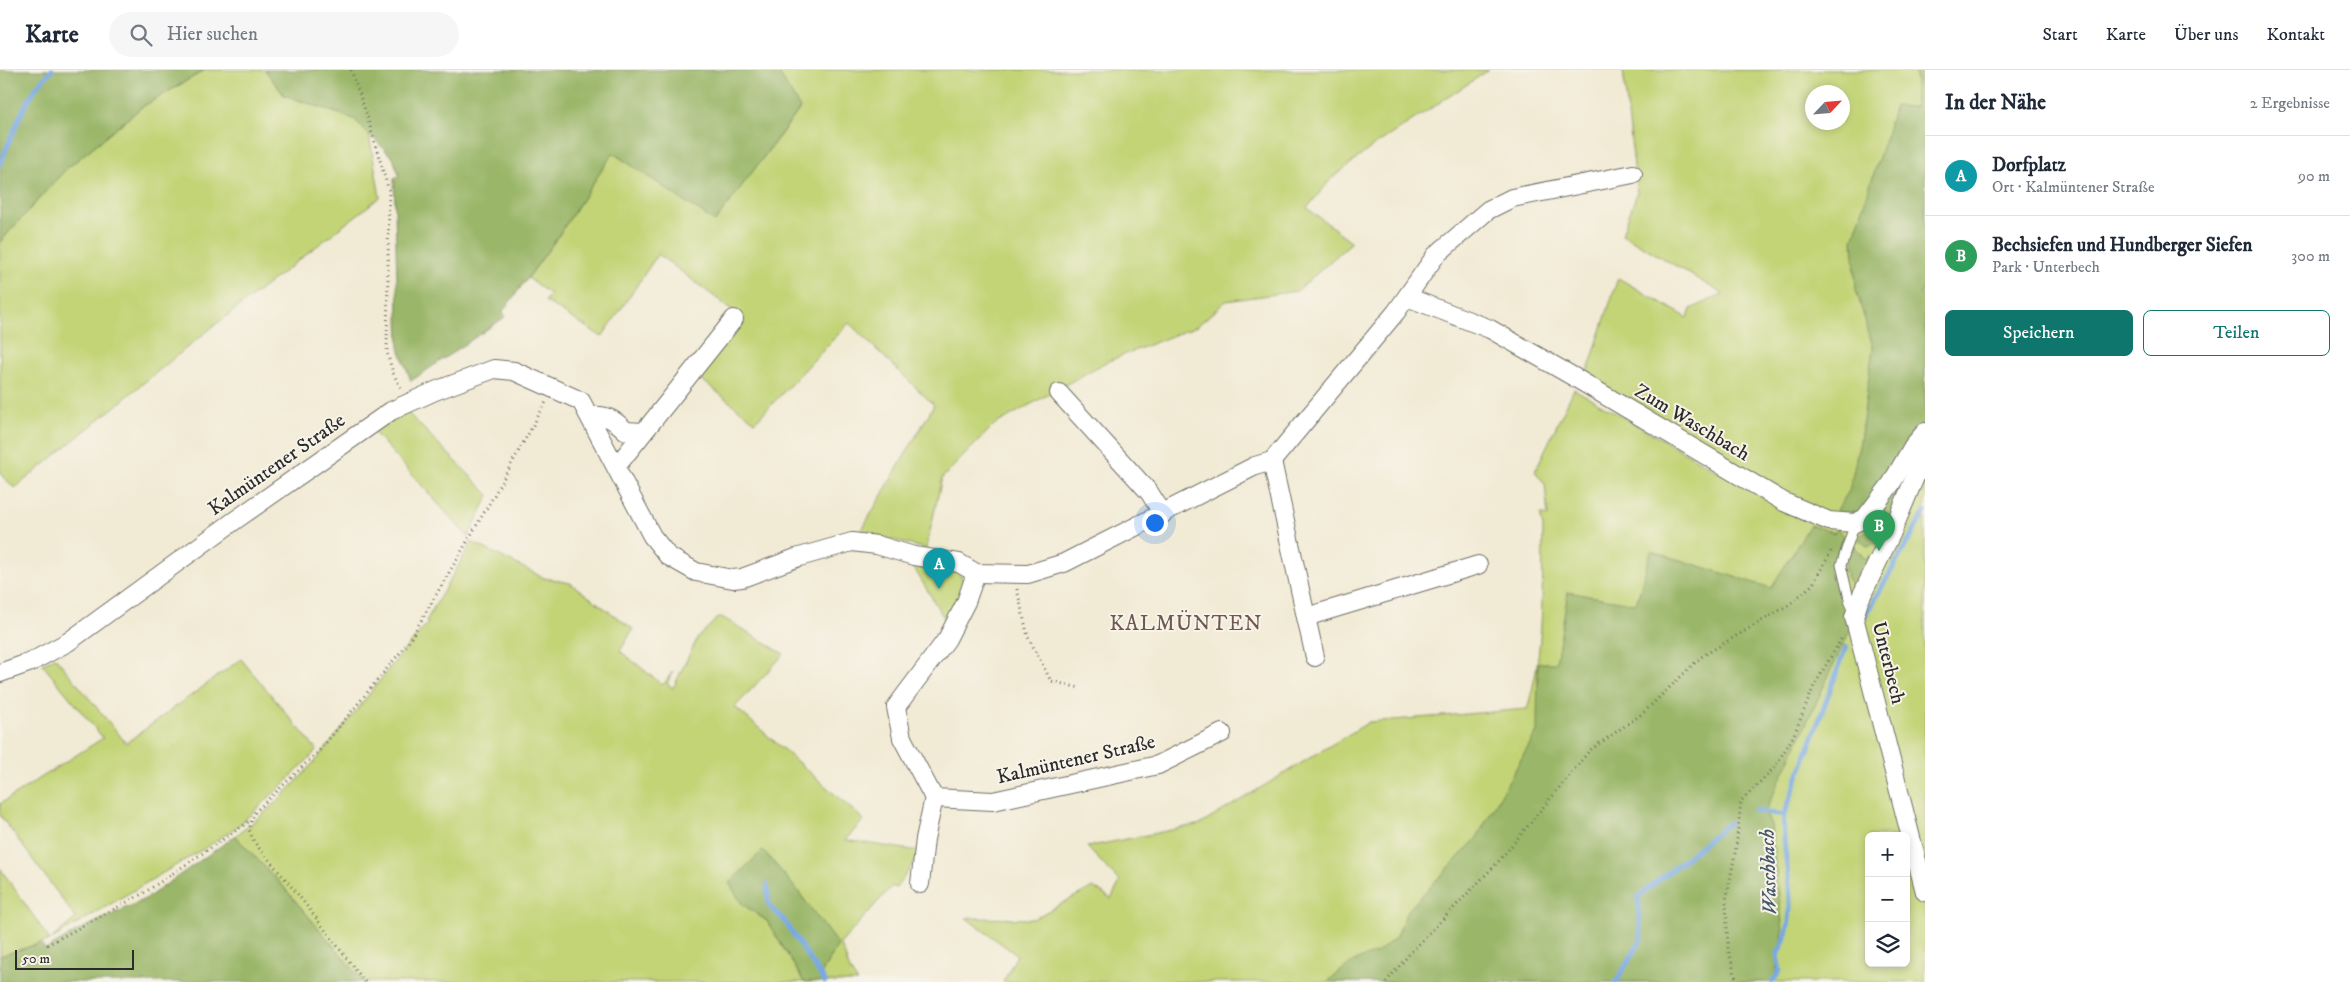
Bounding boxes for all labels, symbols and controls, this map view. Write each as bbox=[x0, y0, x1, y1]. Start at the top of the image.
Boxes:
search box bbox=[109, 12, 459, 57]
text: Karte bbox=[25, 20, 79, 50]
icon: search bbox=[127, 21, 155, 49]
text: Hier suchen bbox=[167, 23, 258, 46]
text: Start bbox=[2042, 24, 2078, 46]
text: Karte bbox=[2106, 24, 2146, 46]
text: Über uns bbox=[2174, 24, 2238, 46]
text: Kontakt bbox=[2266, 24, 2325, 46]
north arrow bbox=[1805, 85, 1850, 130]
text: In der Nähe bbox=[1945, 90, 2046, 116]
text: 2 Ergebnisse bbox=[2250, 93, 2330, 113]
text: Dorfplatz bbox=[1992, 154, 2066, 177]
text: A bbox=[1956, 166, 1966, 186]
text: 90 m bbox=[2298, 166, 2330, 186]
text: Ort · Kalmüntener Straße bbox=[1992, 177, 2155, 197]
text: Bechsiefen und Hundberger Siefen bbox=[1992, 234, 2252, 257]
text: B bbox=[1956, 246, 1966, 266]
text: 300 m bbox=[2291, 246, 2330, 266]
text: Park · Unterbech bbox=[1992, 257, 2100, 277]
button: Speichern bbox=[1945, 310, 2133, 356]
button: Teilen bbox=[2143, 310, 2330, 356]
street label: Zum Waschbach bbox=[1630, 379, 1755, 468]
street label: Kalmüntener Straße bbox=[204, 408, 350, 522]
your location bbox=[1142, 510, 1168, 536]
pin: B bbox=[1863, 510, 1895, 551]
pin: A bbox=[923, 548, 955, 589]
district label: KALMÜNTEN bbox=[1110, 610, 1262, 637]
street label: Unterbech bbox=[1866, 619, 1910, 707]
street label: Kalmüntener Straße bbox=[994, 730, 1158, 790]
water label: Waschbach bbox=[1755, 829, 1783, 915]
map controls bbox=[1865, 832, 1910, 967]
button: + bbox=[1865, 832, 1910, 877]
button: − bbox=[1865, 877, 1910, 922]
button: layers bbox=[1865, 922, 1910, 967]
scale bar bbox=[15, 947, 134, 970]
text: 50 m bbox=[22, 950, 50, 968]

